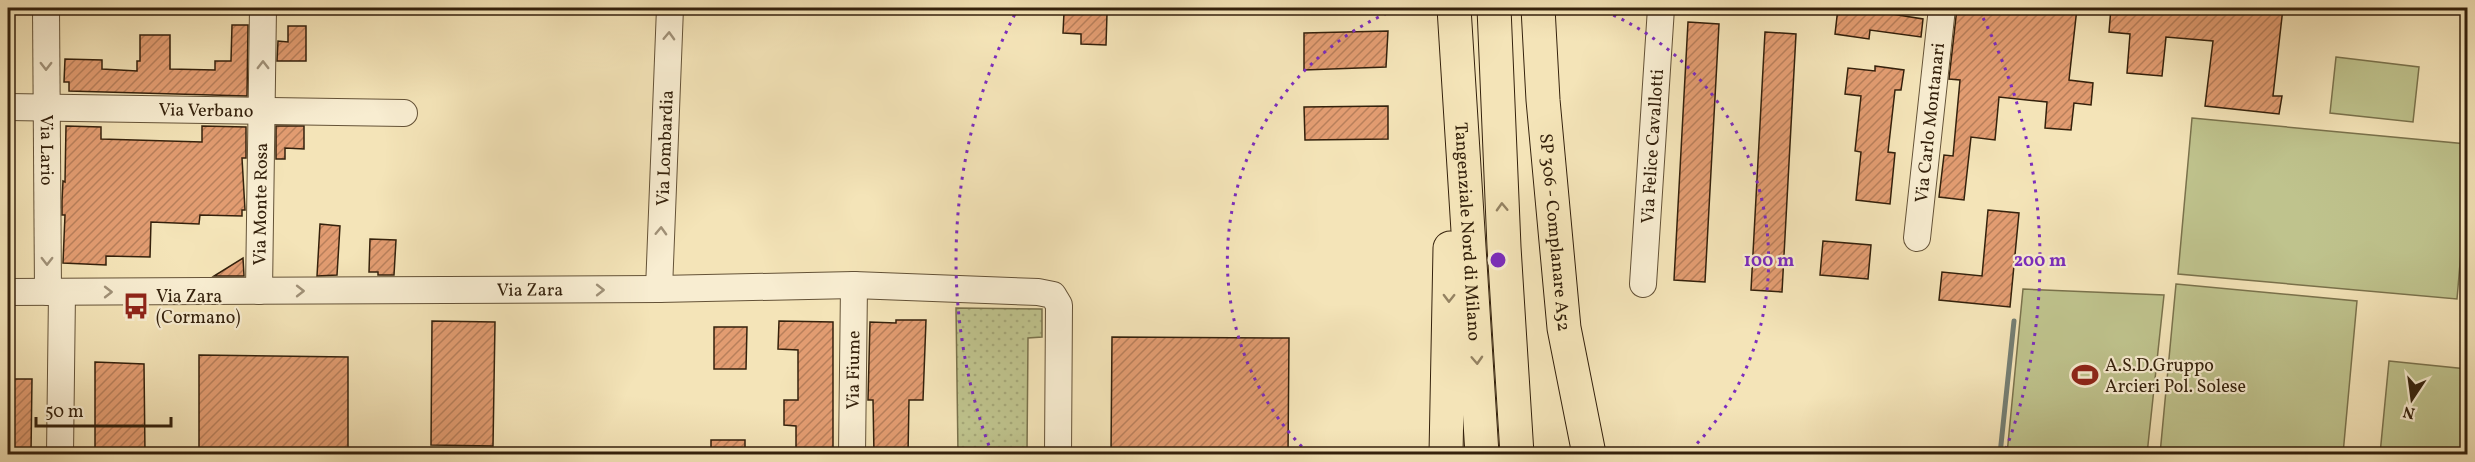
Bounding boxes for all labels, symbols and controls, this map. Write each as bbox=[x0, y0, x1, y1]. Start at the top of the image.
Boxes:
one-way arrow bbox=[662, 32, 675, 41]
street label: Via Carlo Montanari bbox=[1910, 41, 1952, 204]
one-way arrow bbox=[256, 60, 269, 69]
one-way arrow bbox=[40, 61, 52, 70]
street label: Via Felice Cavallotti bbox=[1636, 68, 1671, 225]
street label: Via Lombardia bbox=[651, 90, 681, 207]
street label: Via Verbano bbox=[158, 98, 254, 125]
street label: Via Lario bbox=[33, 114, 58, 186]
street label: Tangenziale Nord di Milano bbox=[1447, 122, 1486, 342]
street label: SP 306 - Complanare A52 bbox=[1532, 132, 1575, 333]
street label: Via Monte Rosa bbox=[248, 142, 275, 266]
one-way arrow bbox=[1496, 203, 1509, 212]
one-way arrow bbox=[655, 226, 668, 235]
text: 100 m bbox=[1744, 249, 1794, 274]
text: 200 m bbox=[2014, 249, 2066, 274]
centre of rings bbox=[1488, 250, 1508, 270]
one-way arrow bbox=[41, 256, 53, 265]
street label: Via Zara bbox=[497, 278, 563, 304]
one-way arrow bbox=[595, 284, 604, 296]
place label: Via Zara (Cormano) bbox=[156, 285, 241, 331]
one-way arrow bbox=[295, 285, 304, 297]
one-way arrow bbox=[103, 286, 112, 298]
bus stop icon: Via Zara (Cormano) bbox=[121, 291, 151, 321]
one-way arrow bbox=[1443, 294, 1456, 303]
street label: Via Fiume bbox=[842, 330, 867, 410]
place label: A.S.D.Gruppo Arcieri Pol. Solese bbox=[2105, 354, 2246, 400]
one-way arrow bbox=[1470, 356, 1483, 365]
sports icon: A.S.D.Gruppo Arcieri Pol. Solese bbox=[2070, 360, 2100, 390]
north arrow bbox=[2382, 369, 2442, 429]
scale bar bbox=[36, 390, 171, 428]
text: 50 m bbox=[45, 400, 84, 425]
text: N bbox=[2401, 400, 2417, 424]

